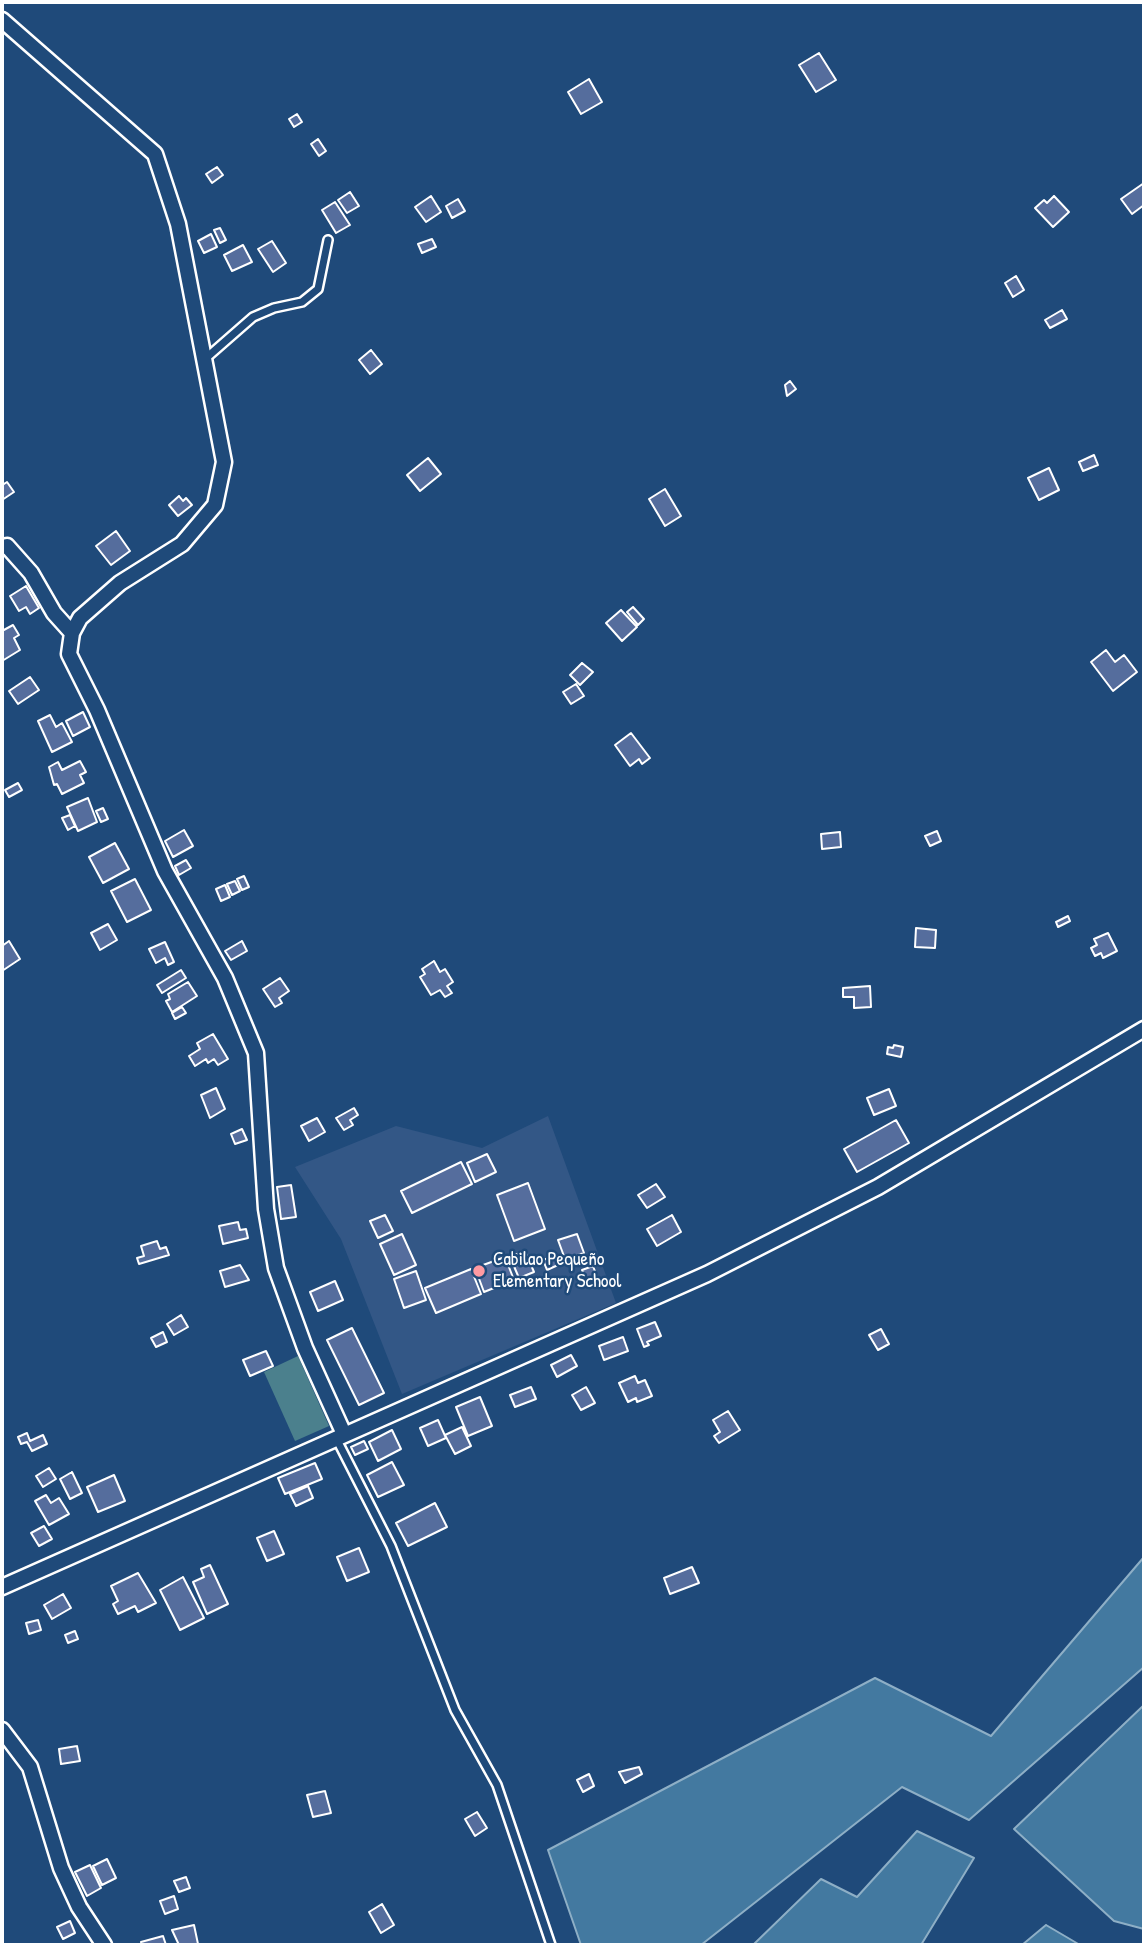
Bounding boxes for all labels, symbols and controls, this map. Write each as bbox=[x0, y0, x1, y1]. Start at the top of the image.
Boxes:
place label: Cabilao Pequeño Elementary School bbox=[493, 1249, 621, 1293]
marker: Cabilao Pequeño Elementary School bbox=[471, 1263, 487, 1279]

